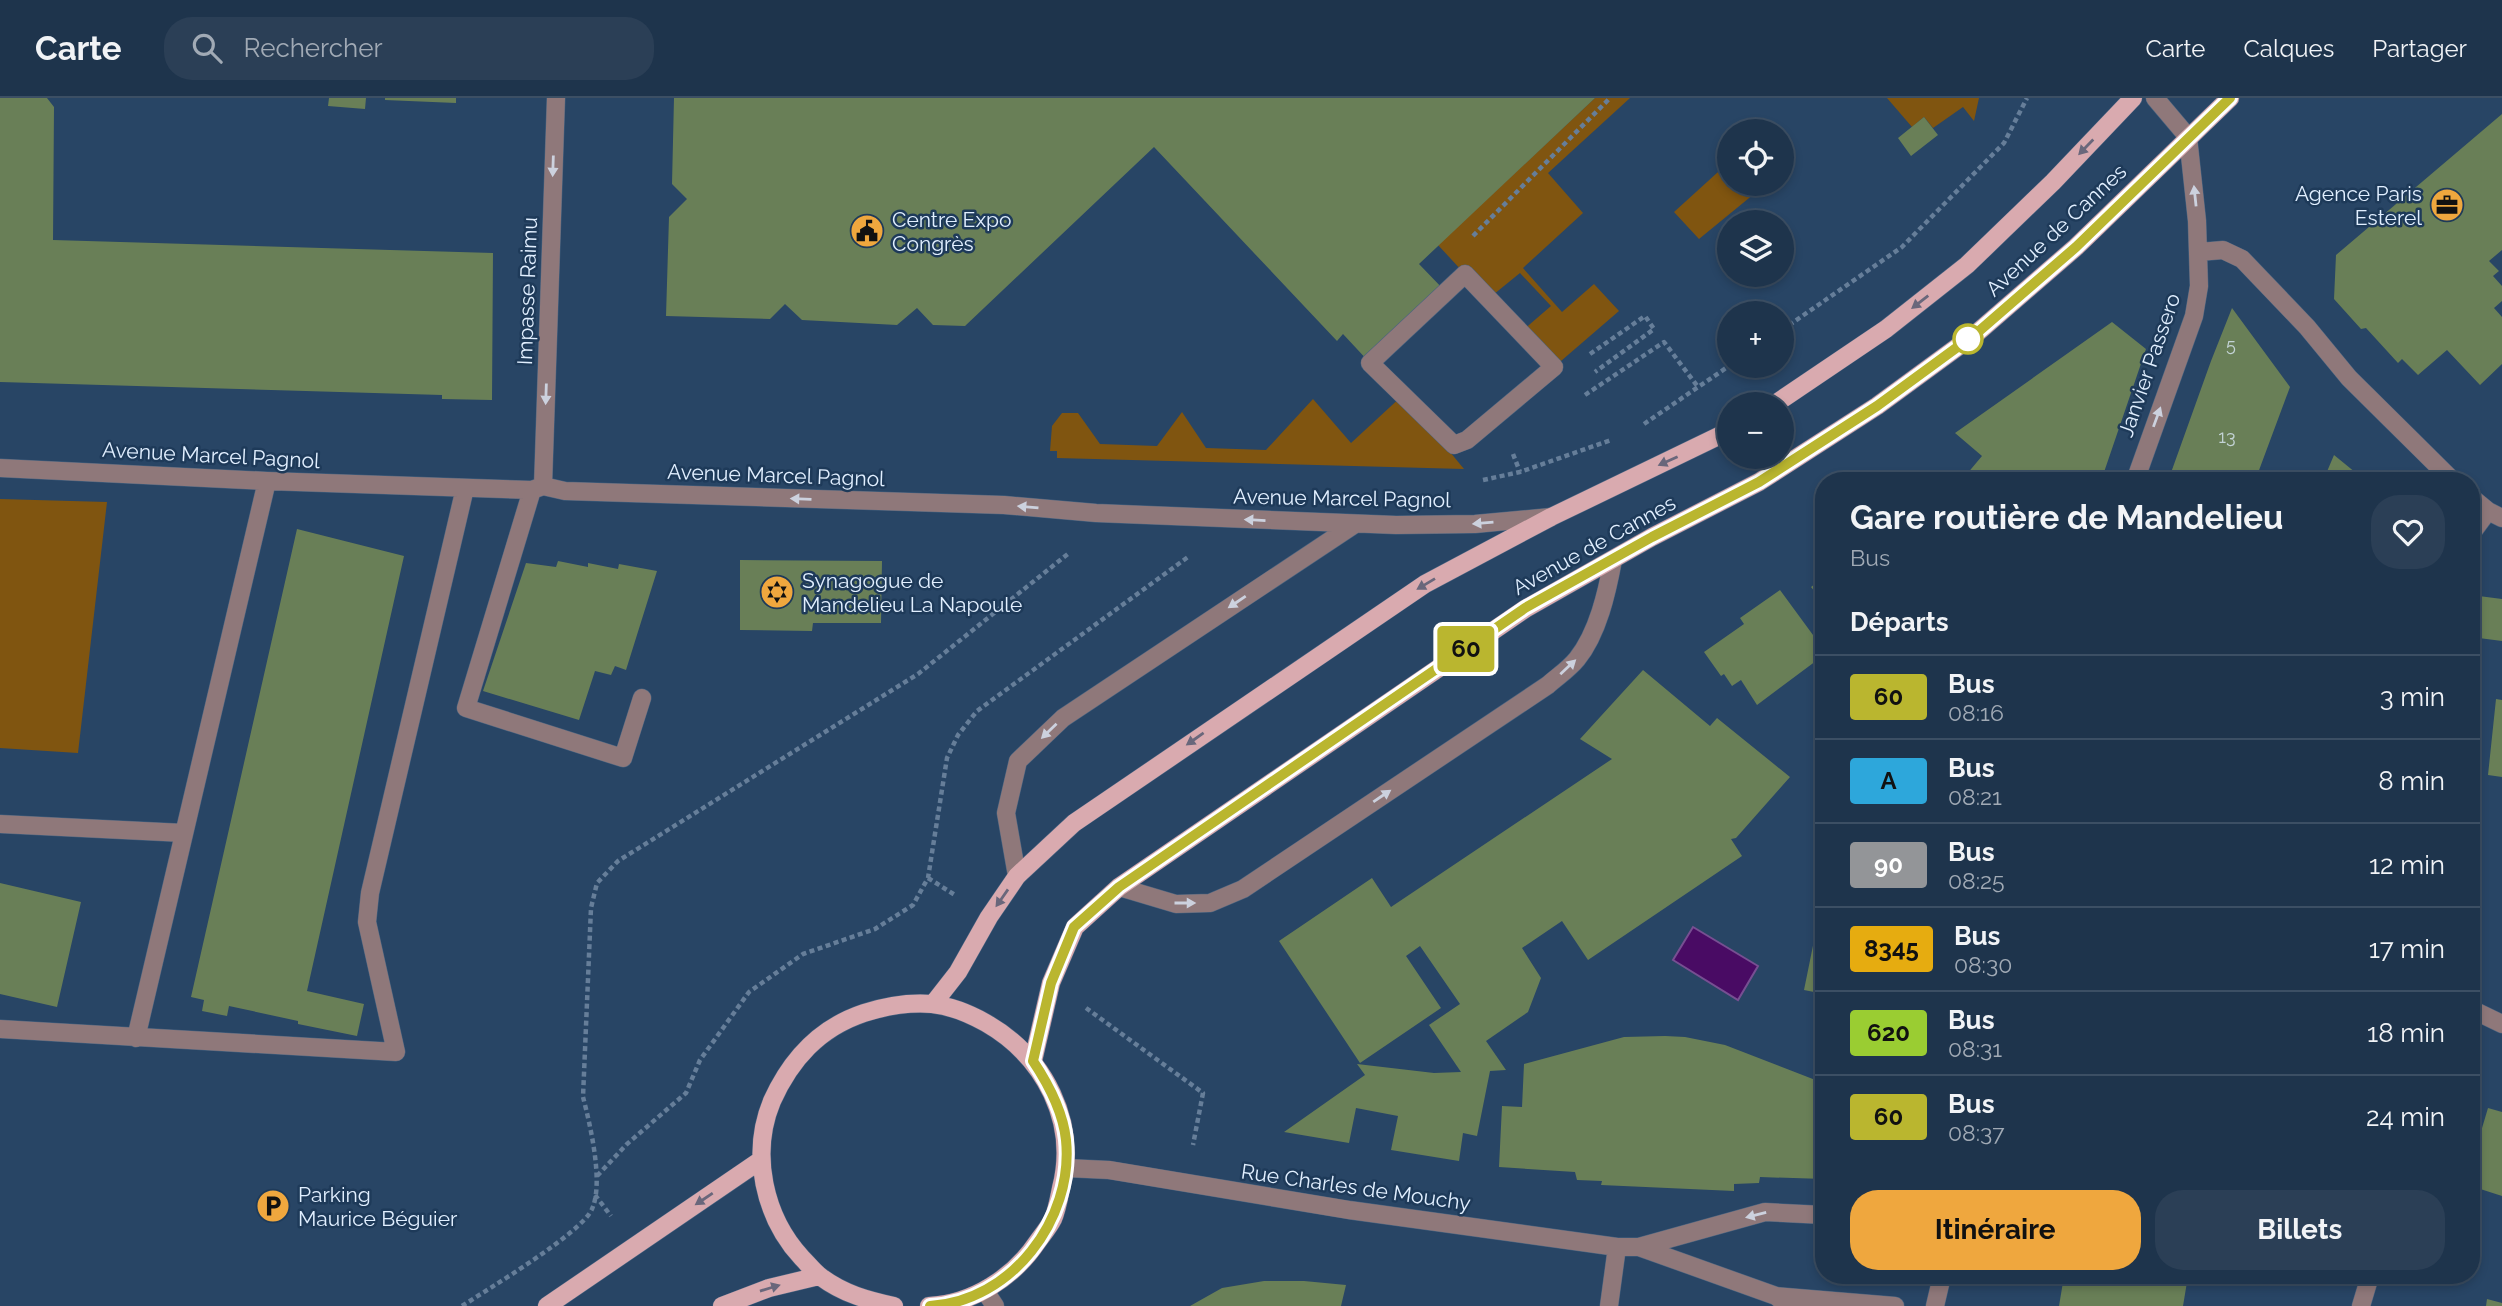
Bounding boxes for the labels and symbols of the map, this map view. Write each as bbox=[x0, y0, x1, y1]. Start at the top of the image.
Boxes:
one-way arrow bbox=[2078, 139, 2095, 156]
one-way arrow bbox=[548, 155, 559, 177]
street label: Avenue de Cannes bbox=[1981, 159, 2131, 301]
place label: Agence Paris Esterel bbox=[2295, 181, 2422, 230]
one-way arrow bbox=[2189, 185, 2200, 207]
office icon: Agence Paris Esterel bbox=[2428, 186, 2466, 224]
place label: Centre Expo Congrès bbox=[892, 207, 1011, 256]
public building icon: Centre Expo Congrès bbox=[848, 212, 886, 250]
street label: Impasse Raimu bbox=[512, 216, 542, 366]
street label: Janvier Passero bbox=[2113, 290, 2185, 440]
one-way arrow bbox=[1911, 295, 1929, 309]
unlabelled marker bbox=[1953, 324, 1983, 354]
house number: 5 bbox=[2226, 334, 2236, 355]
one-way arrow bbox=[541, 383, 552, 405]
one-way arrow bbox=[2151, 406, 2162, 427]
house number: 13 bbox=[2218, 426, 2236, 447]
street label: Avenue Marcel Pagnol bbox=[102, 437, 321, 473]
one-way arrow bbox=[1658, 455, 1678, 467]
street label: Avenue Marcel Pagnol bbox=[667, 459, 886, 491]
street label: Avenue Marcel Pagnol bbox=[1233, 484, 1451, 512]
street label: Avenue de Cannes bbox=[1508, 490, 1680, 600]
one-way arrow bbox=[790, 493, 812, 504]
one-way arrow bbox=[1017, 501, 1039, 512]
one-way arrow bbox=[1244, 514, 1266, 525]
one-way arrow bbox=[1472, 518, 1494, 529]
place label: Synagogue de Mandelieu La Napoule bbox=[802, 568, 1022, 617]
synagogue icon: Synagogue de Mandelieu La Napoule bbox=[758, 573, 796, 611]
one-way arrow bbox=[1416, 578, 1435, 590]
one-way arrow bbox=[1227, 596, 1247, 609]
line badge: 60 bbox=[1434, 626, 1498, 672]
one-way arrow bbox=[1559, 659, 1576, 675]
one-way arrow bbox=[1041, 722, 1058, 738]
one-way arrow bbox=[1186, 732, 1204, 746]
one-way arrow bbox=[1373, 789, 1391, 803]
one-way arrow bbox=[995, 889, 1009, 907]
one-way arrow bbox=[1174, 897, 1196, 909]
street label: Rue Charles de Mouchy bbox=[1240, 1159, 1472, 1215]
place label: Parking Maurice Béguier bbox=[298, 1182, 458, 1231]
parking icon: Parking Maurice Béguier bbox=[254, 1187, 292, 1225]
one-way arrow bbox=[695, 1192, 713, 1206]
one-way arrow bbox=[1745, 1210, 1767, 1221]
one-way arrow bbox=[760, 1283, 781, 1293]

